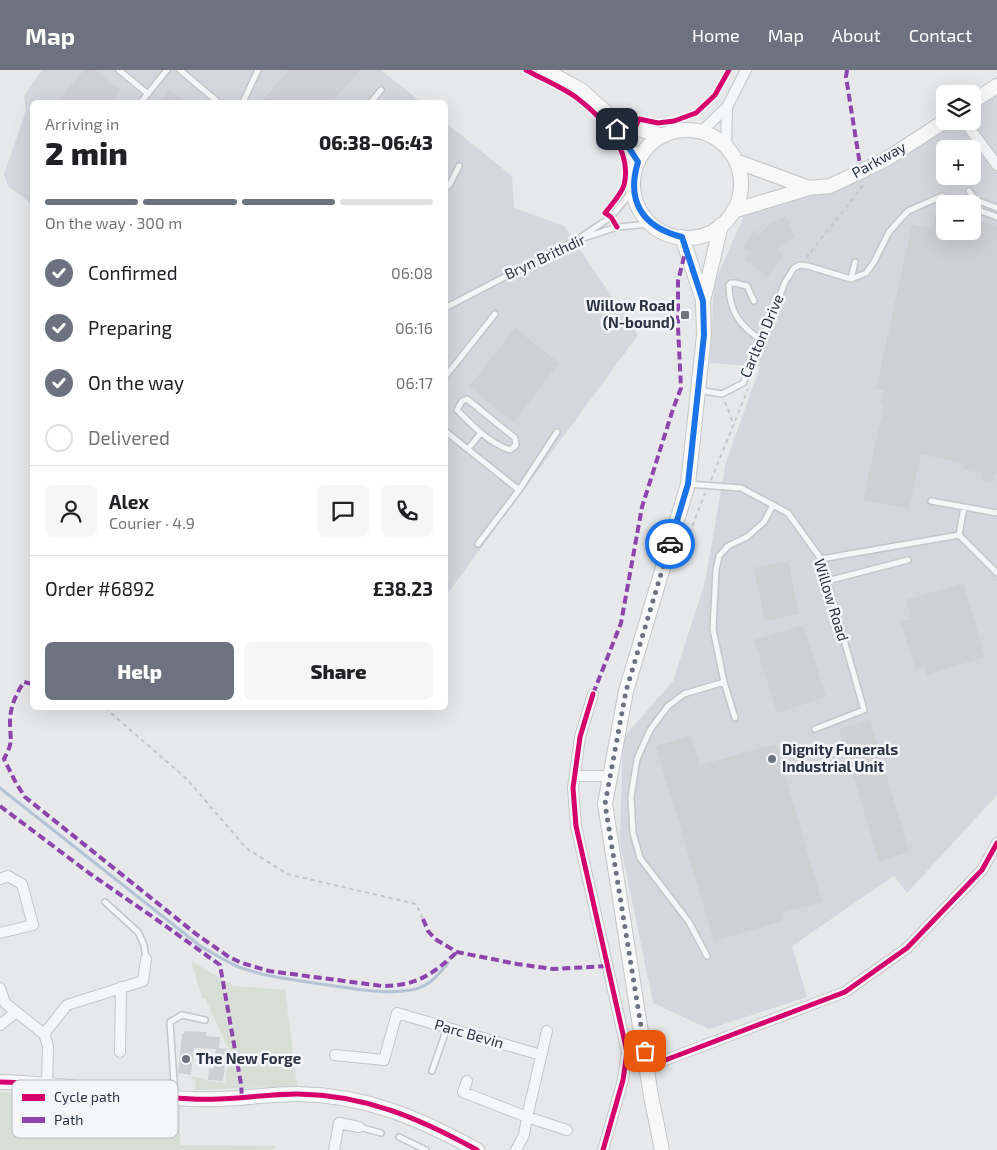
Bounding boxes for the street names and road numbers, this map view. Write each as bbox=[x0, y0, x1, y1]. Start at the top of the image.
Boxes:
street label: Parkway bbox=[848, 137, 909, 181]
street label: Bryn Brithdir bbox=[501, 230, 588, 283]
street label: Carlton Drive bbox=[735, 291, 787, 380]
street label: Willow Road bbox=[811, 556, 853, 643]
street label: Parc Bevin bbox=[433, 1015, 506, 1052]

